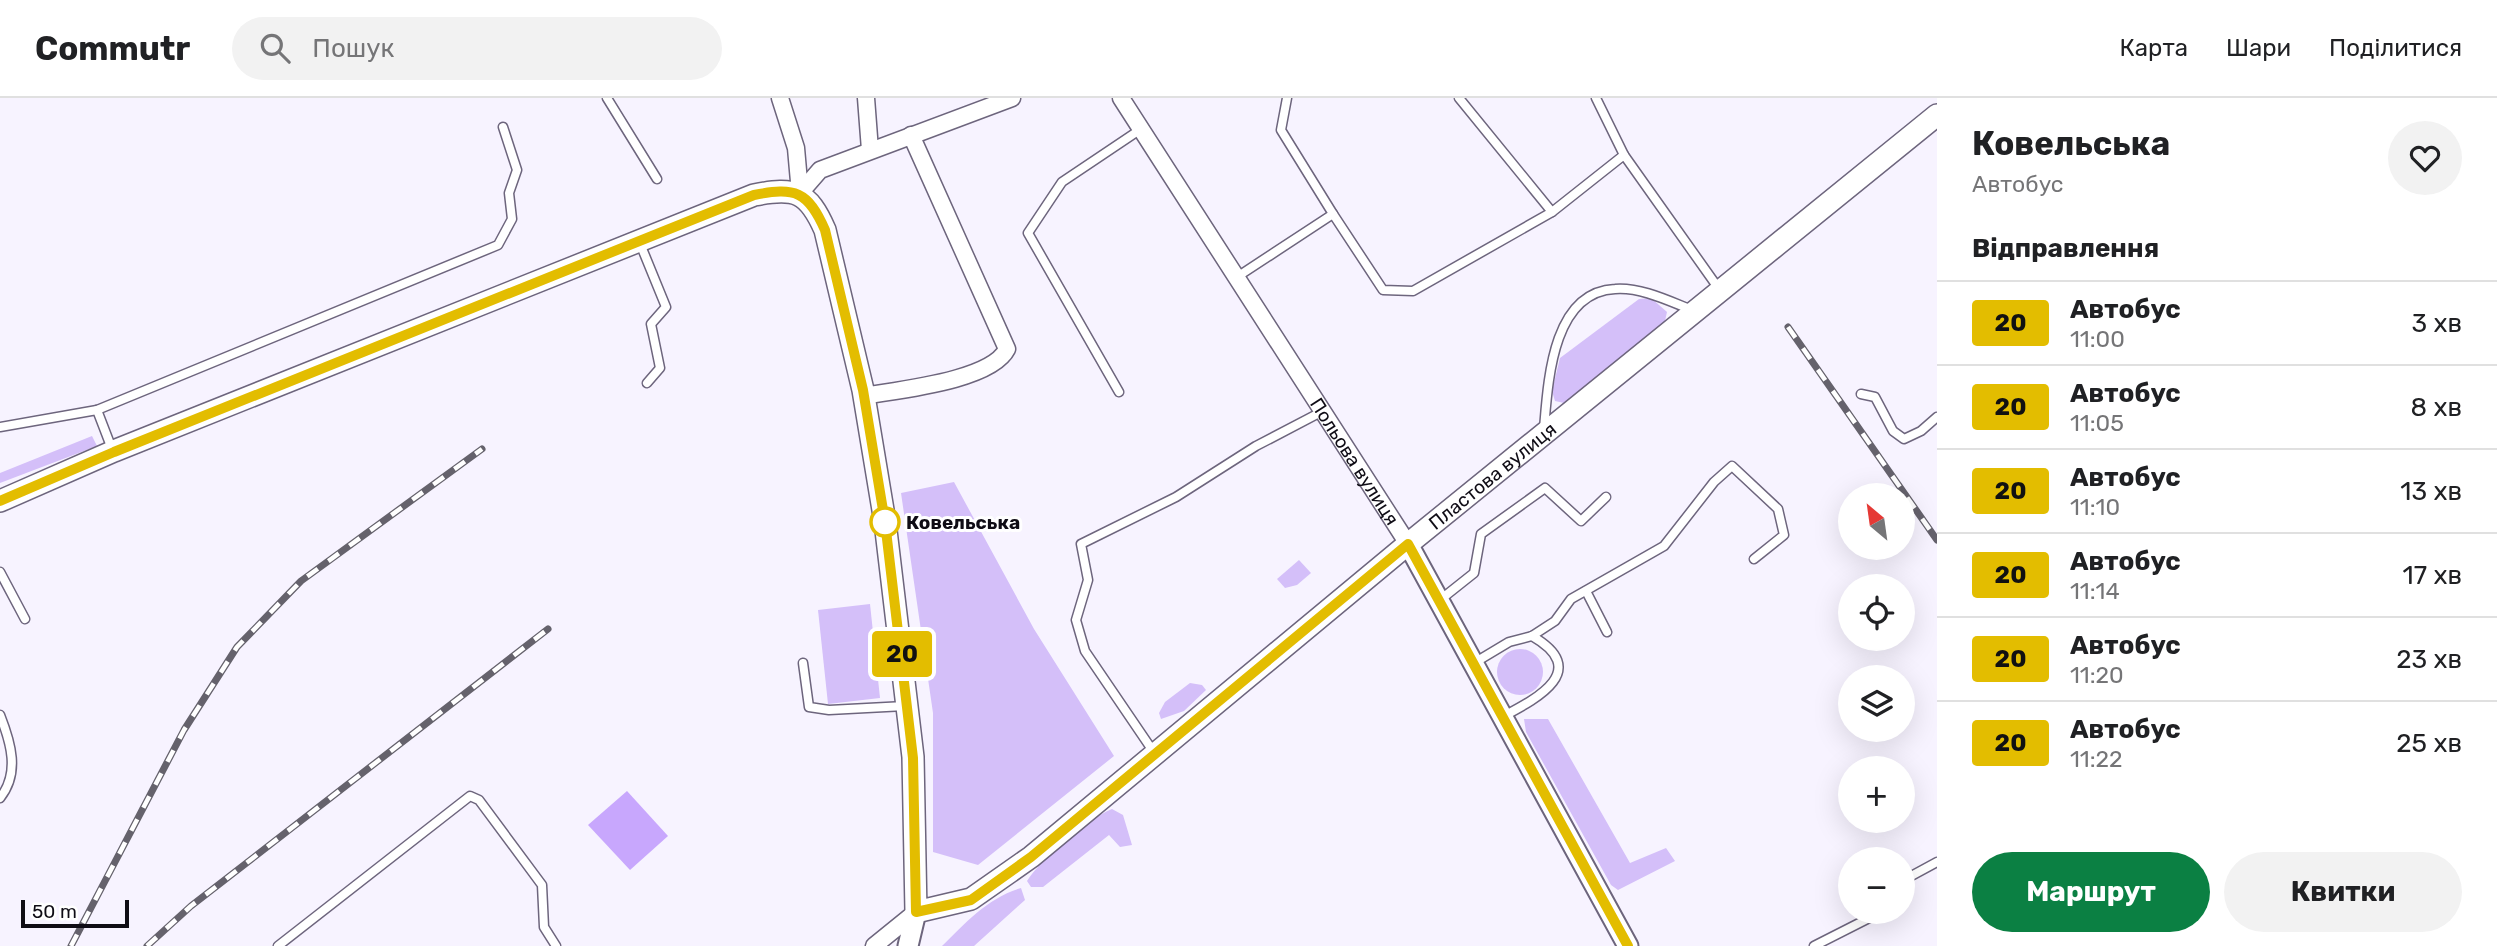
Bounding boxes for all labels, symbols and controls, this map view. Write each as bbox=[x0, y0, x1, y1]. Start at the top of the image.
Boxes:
search box bbox=[232, 17, 722, 80]
text: Commutr bbox=[35, 29, 190, 68]
icon: search bbox=[256, 29, 294, 67]
text: Пошук bbox=[312, 33, 394, 64]
text: Карта bbox=[2119, 34, 2188, 62]
text: Шари bbox=[2226, 34, 2291, 62]
text: Поділитися bbox=[2329, 34, 2462, 62]
button: heart bbox=[2388, 121, 2462, 195]
text: Ковельська bbox=[1972, 124, 2170, 163]
text: Автобус bbox=[1972, 170, 2064, 198]
text: Відправлення bbox=[1972, 233, 2159, 264]
text: Автобус bbox=[2070, 294, 2181, 325]
text: 3 хв bbox=[2411, 308, 2462, 339]
text: 20 bbox=[1995, 309, 2026, 337]
text: 11:00 bbox=[2070, 325, 2125, 353]
text: Автобус bbox=[2070, 378, 2181, 409]
text: 8 хв bbox=[2410, 392, 2462, 423]
text: 20 bbox=[1995, 393, 2026, 421]
street label: Польова вулиця bbox=[1305, 394, 1404, 530]
text: 11:05 bbox=[2070, 409, 2124, 437]
street label: Пластова вулиця bbox=[1424, 418, 1561, 535]
text: Автобус bbox=[2070, 462, 2181, 493]
text: 13 хв bbox=[2400, 476, 2462, 507]
text: 20 bbox=[1995, 477, 2026, 505]
north arrow bbox=[1838, 483, 1914, 560]
map controls bbox=[1838, 483, 1915, 924]
text: 11:10 bbox=[2070, 493, 2120, 521]
marker: Ковельська bbox=[870, 507, 900, 537]
place label: Ковельська bbox=[906, 511, 1020, 534]
text: Автобус bbox=[2070, 546, 2181, 577]
text: 17 хв bbox=[2403, 560, 2462, 591]
text: 20 bbox=[1995, 561, 2026, 589]
button: locate bbox=[1838, 574, 1915, 651]
text: 11:14 bbox=[2070, 577, 2120, 605]
text: Автобус bbox=[2070, 630, 2181, 661]
line badge: 20 bbox=[870, 631, 934, 677]
text: 20 bbox=[886, 640, 918, 668]
text: 23 хв bbox=[2396, 644, 2462, 675]
text: 20 bbox=[1995, 645, 2026, 673]
text: 11:20 bbox=[2070, 661, 2124, 689]
button: layers bbox=[1838, 665, 1915, 742]
text: Автобус bbox=[2070, 714, 2181, 745]
text: 25 хв bbox=[2396, 728, 2462, 759]
text: 20 bbox=[1995, 729, 2026, 757]
text: 11:22 bbox=[2070, 745, 2123, 773]
button: + bbox=[1838, 756, 1915, 833]
button: − bbox=[1838, 847, 1915, 924]
button: Маршрут bbox=[1972, 852, 2210, 932]
button: Квитки bbox=[2224, 852, 2462, 932]
scale bar bbox=[21, 897, 130, 929]
text: 50 m bbox=[32, 900, 77, 923]

